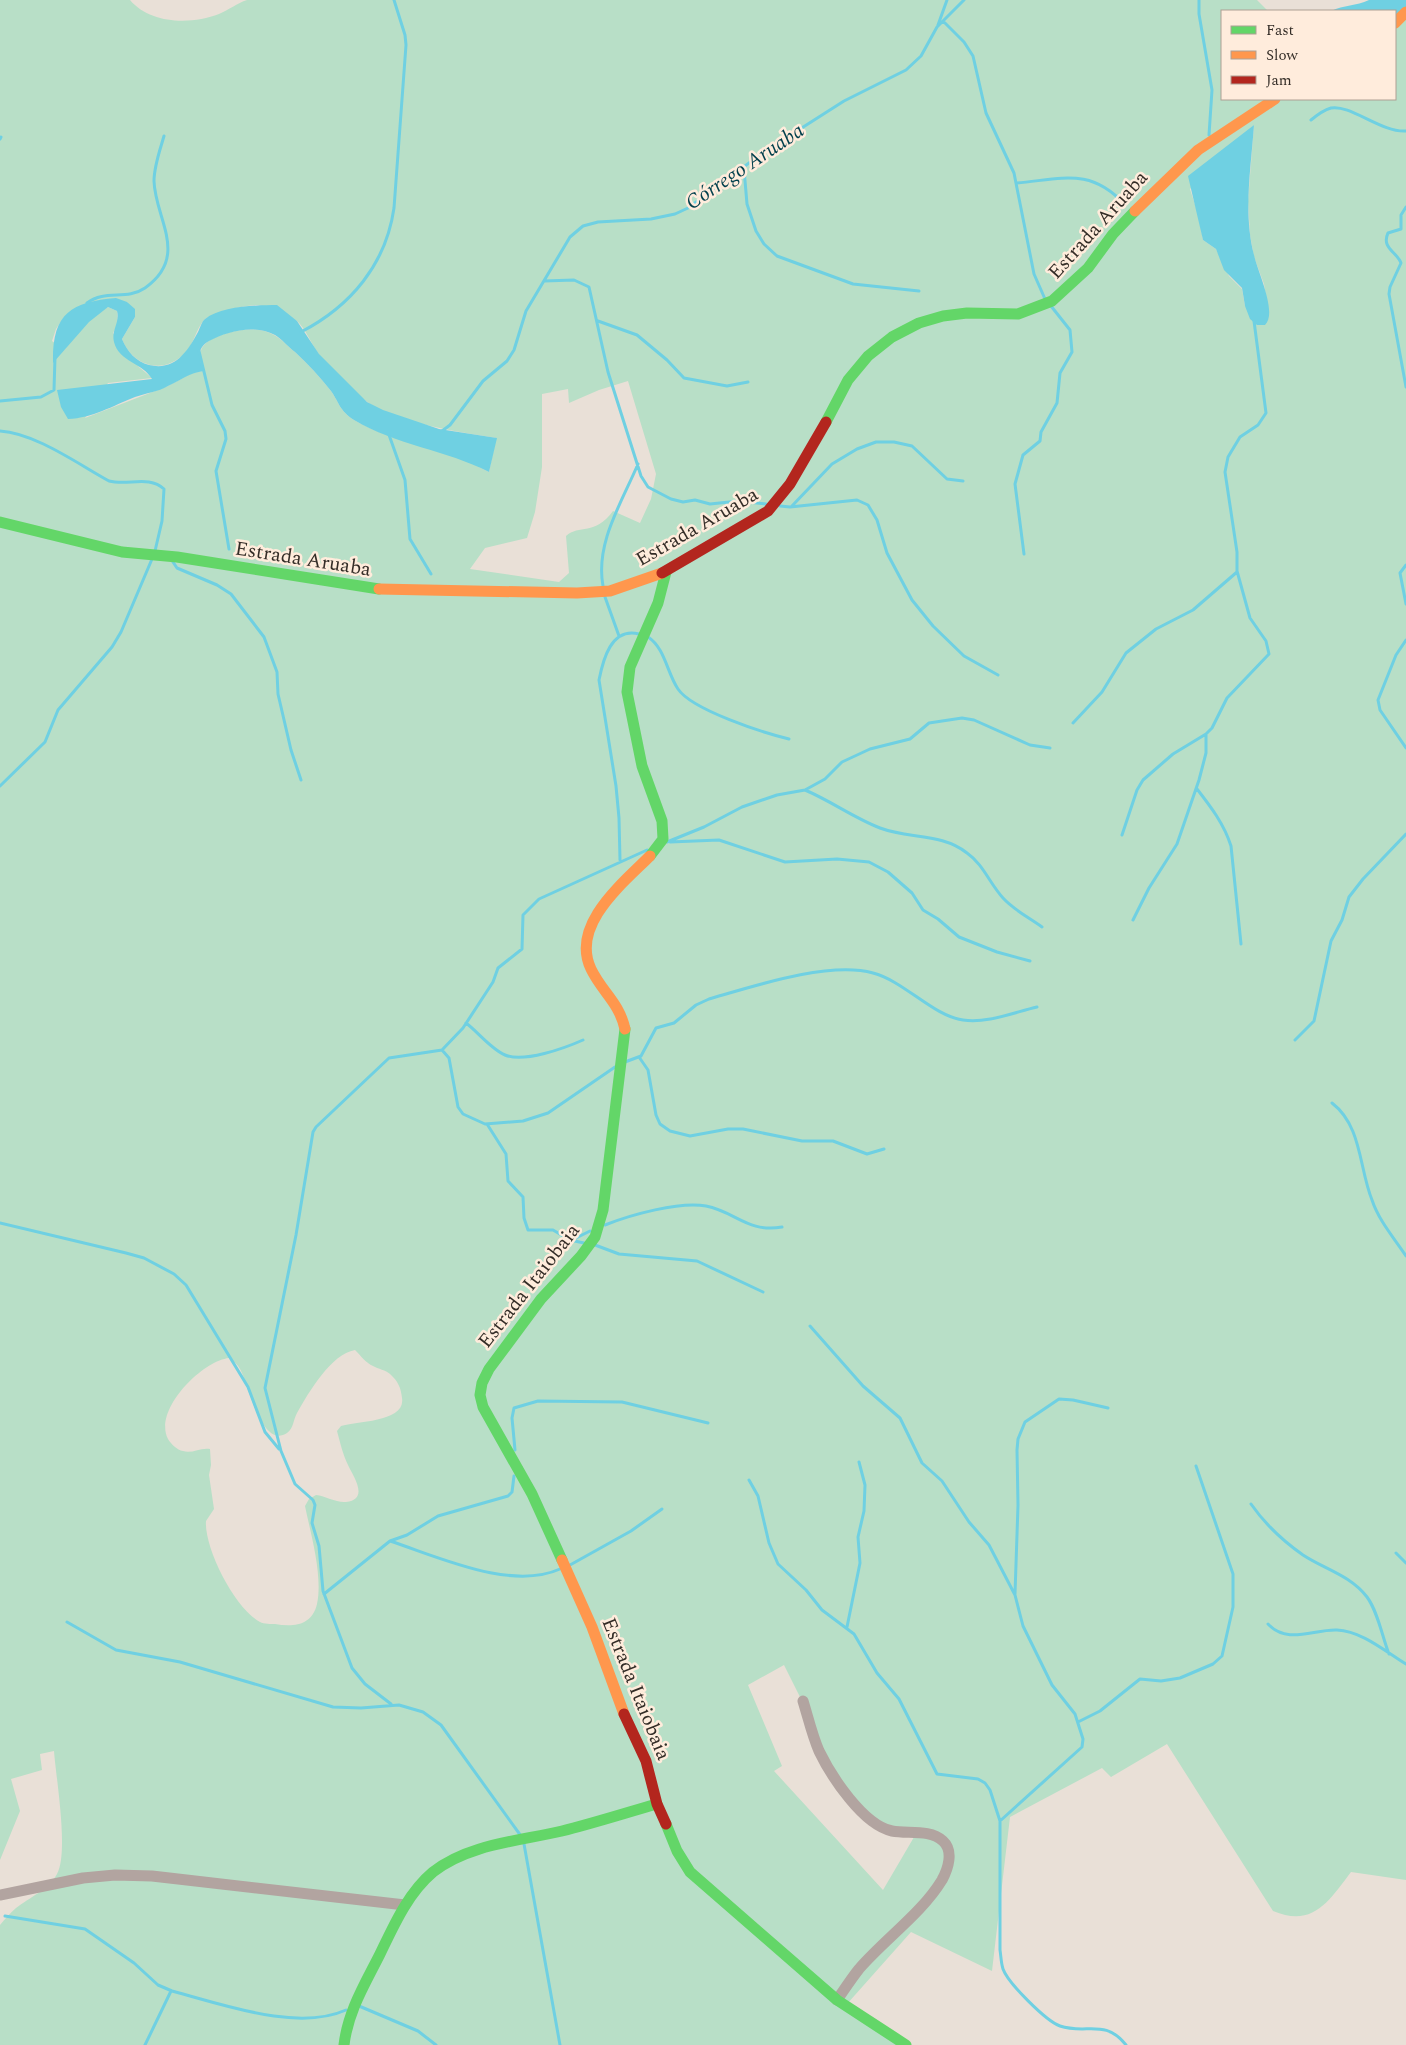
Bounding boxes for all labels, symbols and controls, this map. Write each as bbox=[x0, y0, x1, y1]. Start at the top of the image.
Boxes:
legend bbox=[1221, 10, 1396, 100]
text: Fast bbox=[1266, 19, 1294, 42]
text: Slow bbox=[1266, 44, 1298, 67]
text: Jam bbox=[1266, 69, 1292, 92]
water label: Córrego Aruaba bbox=[679, 115, 811, 219]
street label: Estrada Aruaba bbox=[1041, 164, 1155, 286]
street label: Estrada Aruaba bbox=[630, 480, 764, 574]
street label: Estrada Aruaba bbox=[233, 533, 373, 585]
street label: Estrada Itaiobaia bbox=[471, 1217, 588, 1355]
street label: Estrada Itaiobaia bbox=[594, 1613, 678, 1765]

